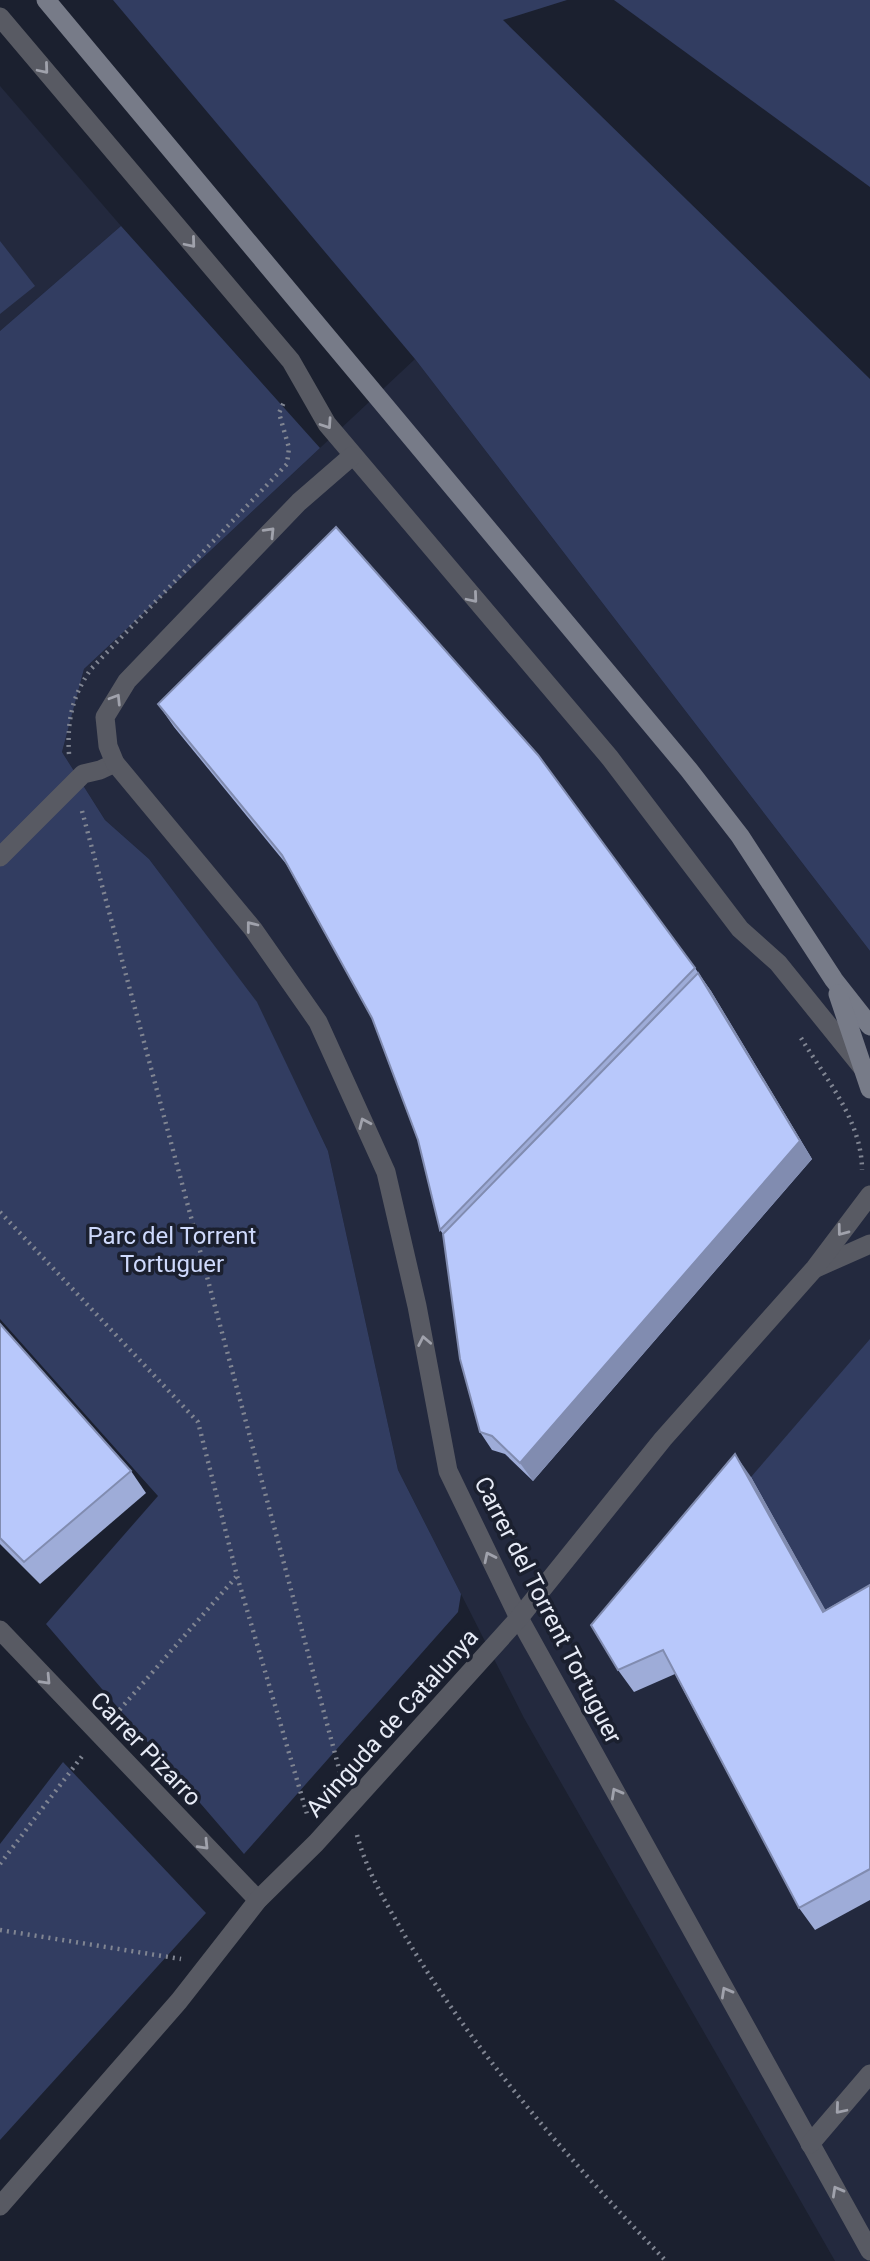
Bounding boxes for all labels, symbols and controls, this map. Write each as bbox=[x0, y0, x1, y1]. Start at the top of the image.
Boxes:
one-way arrow bbox=[36, 61, 48, 74]
one-way arrow bbox=[182, 236, 195, 248]
one-way arrow bbox=[319, 416, 332, 429]
one-way arrow bbox=[262, 528, 275, 541]
one-way arrow bbox=[465, 590, 477, 603]
one-way arrow bbox=[108, 694, 121, 707]
one-way arrow bbox=[246, 922, 259, 934]
one-way arrow bbox=[358, 1118, 372, 1130]
park label: Parc del Torrent Tortuguer bbox=[88, 1222, 257, 1278]
one-way arrow bbox=[838, 1224, 851, 1236]
one-way arrow bbox=[417, 1335, 432, 1347]
street label: Carrer del Torrent Tortuguer bbox=[468, 1472, 628, 1748]
one-way arrow bbox=[484, 1552, 498, 1564]
street label: Avinguda de Catalunya bbox=[300, 1623, 484, 1823]
one-way arrow bbox=[38, 1672, 51, 1685]
street label: Carrer Pizarro bbox=[85, 1686, 207, 1812]
one-way arrow bbox=[611, 1788, 624, 1801]
one-way arrow bbox=[195, 1836, 208, 1849]
one-way arrow bbox=[721, 1987, 734, 2000]
one-way arrow bbox=[836, 2100, 848, 2113]
one-way arrow bbox=[832, 2186, 845, 2199]

